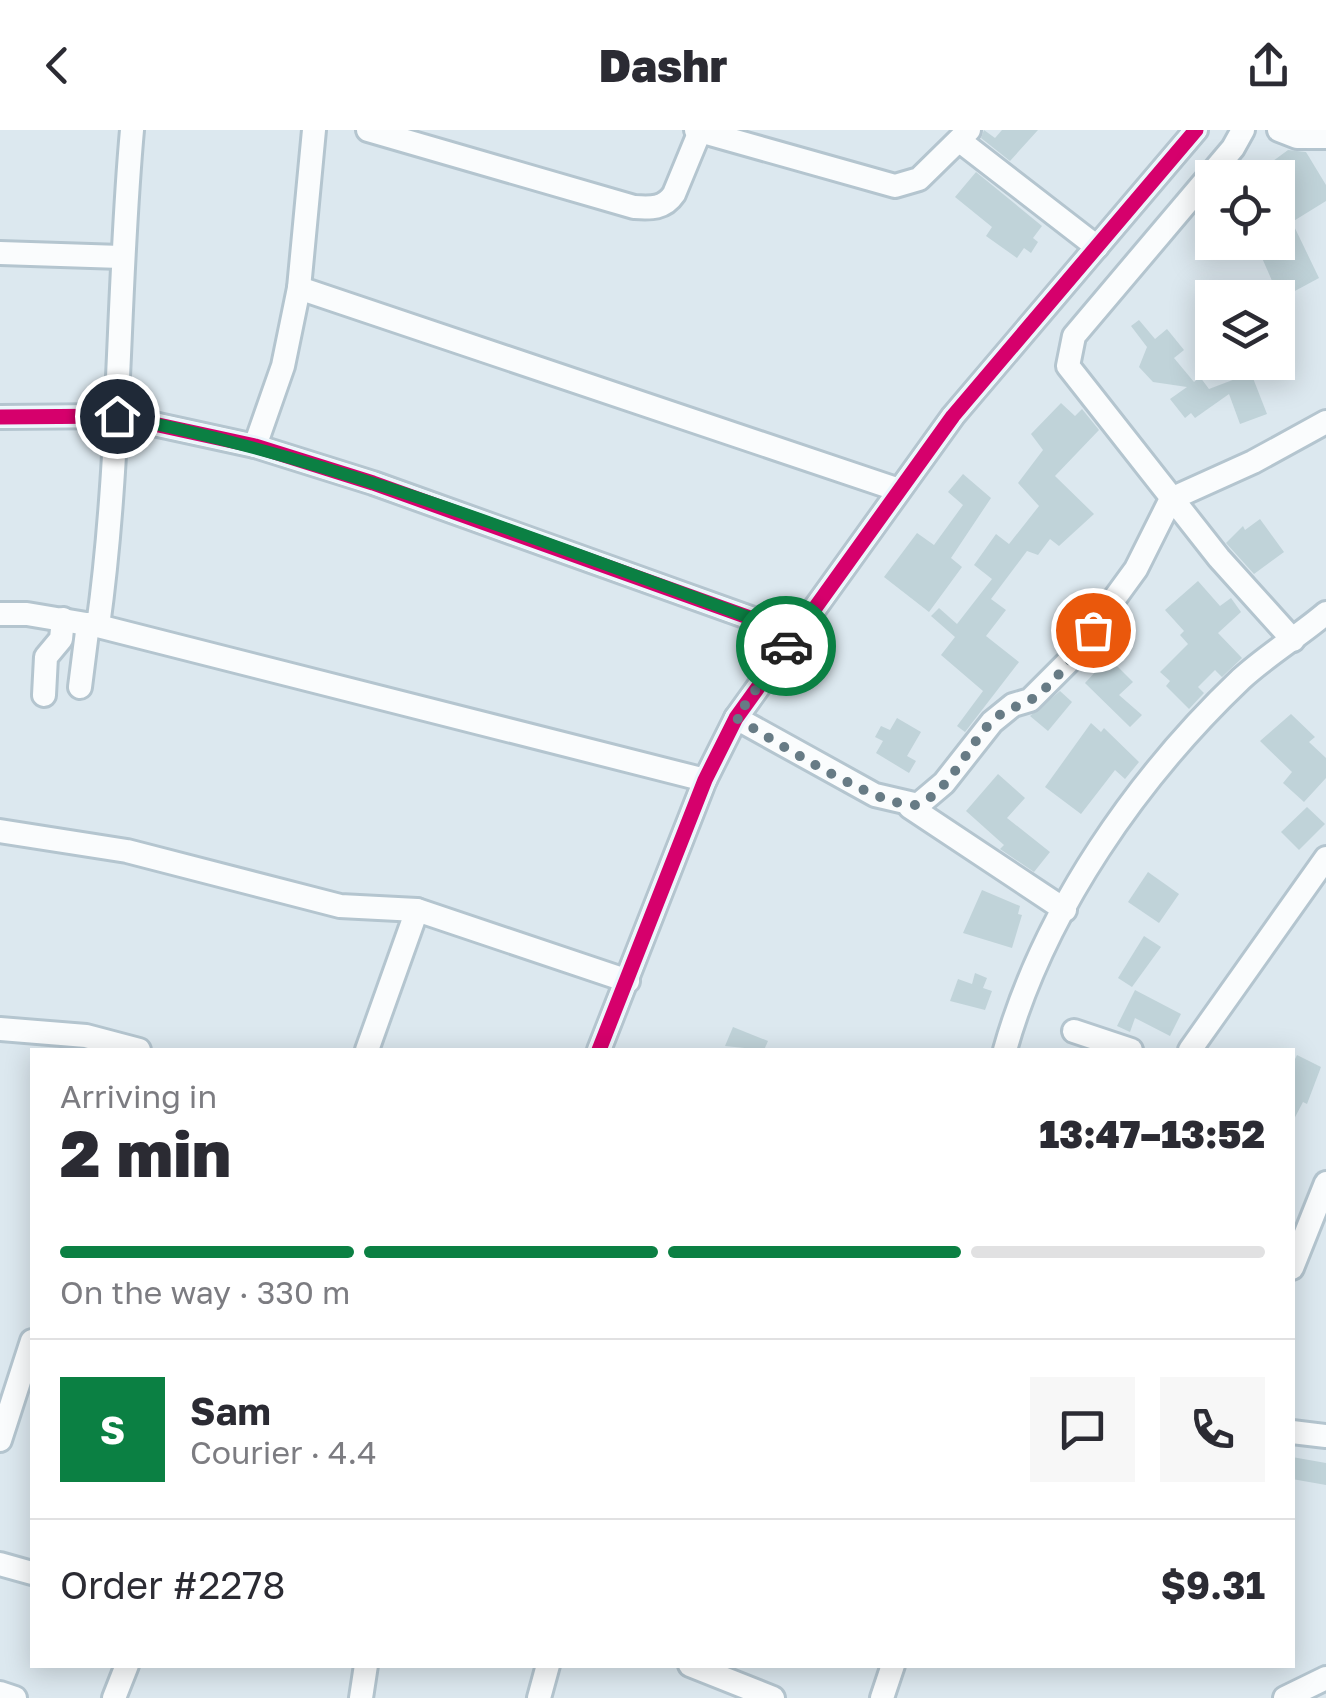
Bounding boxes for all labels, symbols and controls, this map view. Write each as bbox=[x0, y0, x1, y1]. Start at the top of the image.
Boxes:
icon: back bbox=[30, 38, 85, 93]
text: Dashr bbox=[599, 38, 727, 92]
icon: share bbox=[1241, 38, 1296, 93]
map controls bbox=[1195, 160, 1295, 380]
button: locate bbox=[1195, 160, 1295, 260]
button: layers bbox=[1195, 280, 1295, 380]
pin bbox=[75, 374, 160, 459]
icon: home bbox=[90, 389, 145, 444]
pin bbox=[1051, 588, 1136, 673]
courier bbox=[736, 596, 836, 696]
icon: bag bbox=[1066, 603, 1121, 658]
icon: car bbox=[759, 619, 814, 674]
text: Arriving in bbox=[60, 1077, 217, 1115]
text: 13:47–13:52 bbox=[1039, 1111, 1265, 1156]
text: 2 min bbox=[60, 1113, 231, 1191]
text: On the way · 330 m bbox=[60, 1273, 350, 1311]
button: chat bbox=[1030, 1377, 1135, 1482]
button: phone bbox=[1160, 1377, 1265, 1482]
text: Sam bbox=[190, 1388, 271, 1433]
text: S bbox=[100, 1407, 125, 1452]
text: Courier · 4.4 bbox=[190, 1433, 377, 1471]
text: Order #2278 bbox=[60, 1562, 286, 1607]
text: $9.31 bbox=[1160, 1562, 1265, 1607]

